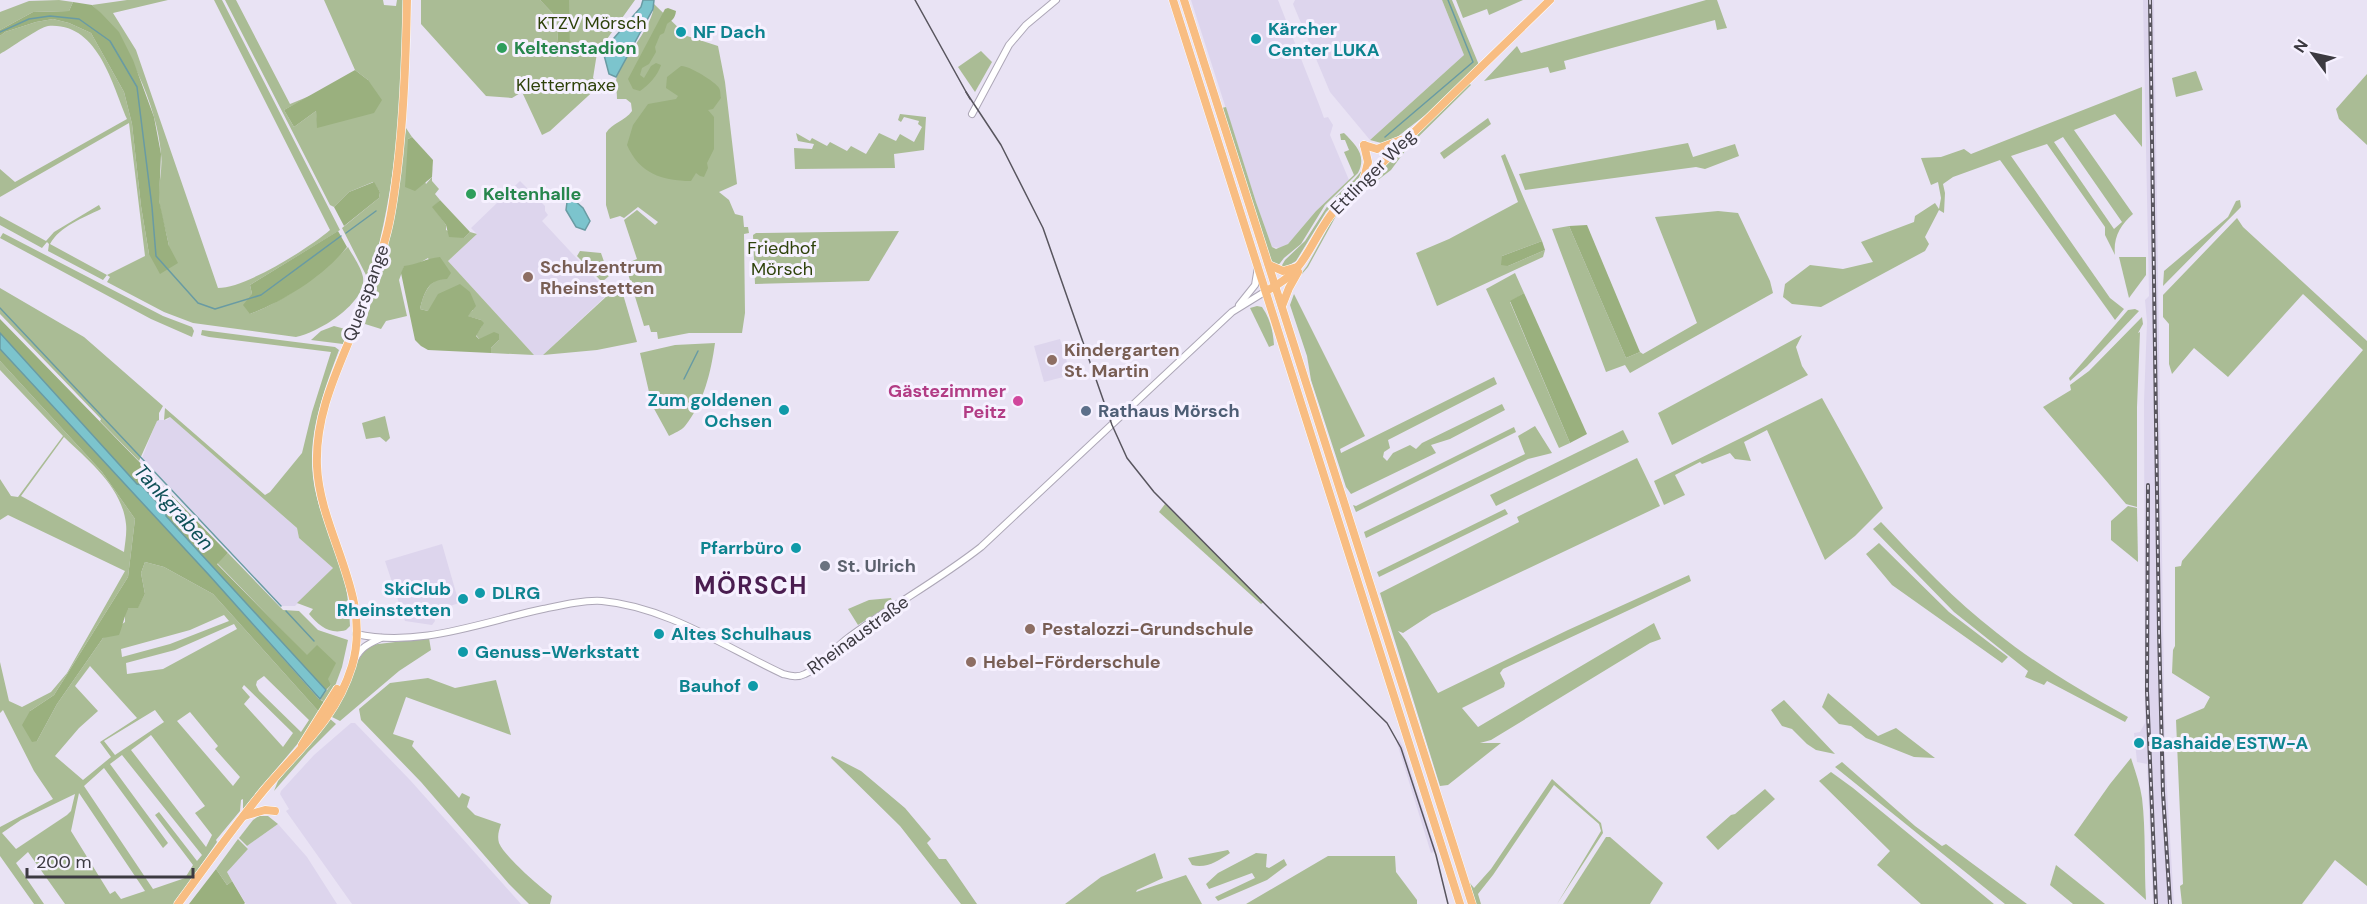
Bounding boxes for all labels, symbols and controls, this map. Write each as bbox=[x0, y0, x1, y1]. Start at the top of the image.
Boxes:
park label: KTZV Mörsch bbox=[537, 11, 647, 35]
place label: Kärcher Center LUKA bbox=[1268, 17, 1380, 62]
place label: NF Dach bbox=[693, 20, 766, 44]
north arrow bbox=[2283, 24, 2343, 84]
marker: NF Dach bbox=[674, 25, 688, 39]
marker: Kärcher Center LUKA bbox=[1249, 32, 1263, 46]
text: N bbox=[2289, 35, 2313, 57]
place label: Keltenstadion bbox=[514, 36, 637, 60]
marker: Keltenstadion bbox=[495, 41, 509, 55]
park label: Klettermaxe bbox=[516, 73, 616, 97]
street label: Ettlinger Weg bbox=[1325, 124, 1421, 220]
place label: Keltenhalle bbox=[483, 182, 581, 206]
marker: Keltenhalle bbox=[464, 187, 478, 201]
park label: Friedhof Mörsch bbox=[747, 236, 817, 281]
street label: Querspange bbox=[337, 241, 395, 345]
place label: Schulzentrum Rheinstetten bbox=[540, 255, 663, 300]
marker: Schulzentrum Rheinstetten bbox=[521, 270, 535, 284]
place label: Kindergarten St. Martin bbox=[1064, 338, 1180, 383]
marker: Kindergarten St. Martin bbox=[1045, 353, 1059, 367]
place label: Gästezimmer Peitz bbox=[888, 379, 1006, 424]
place label: Zum goldenen Ochsen bbox=[648, 388, 772, 433]
marker: Gästezimmer Peitz bbox=[1011, 394, 1025, 408]
place label: Rathaus Mörsch bbox=[1098, 399, 1240, 423]
marker: Zum goldenen Ochsen bbox=[777, 403, 791, 417]
marker: Rathaus Mörsch bbox=[1079, 404, 1093, 418]
water label: Tankgraben bbox=[128, 458, 220, 556]
place label: Pfarrbüro bbox=[700, 536, 784, 560]
marker: Pfarrbüro bbox=[789, 541, 803, 555]
place label: St. Ulrich bbox=[837, 554, 916, 578]
marker: St. Ulrich bbox=[818, 559, 832, 573]
district label: MÖRSCH bbox=[694, 570, 808, 601]
place label: SkiClub Rheinstetten bbox=[337, 577, 451, 622]
place label: DLRG bbox=[492, 581, 540, 605]
marker: DLRG bbox=[473, 586, 487, 600]
street label: Rheinaustraße bbox=[802, 590, 914, 680]
marker: SkiClub Rheinstetten bbox=[456, 592, 470, 606]
place label: Pestalozzi-Grundschule bbox=[1042, 617, 1254, 641]
place label: Altes Schulhaus bbox=[671, 622, 812, 646]
marker: Pestalozzi-Grundschule bbox=[1023, 622, 1037, 636]
marker: Altes Schulhaus bbox=[652, 627, 666, 641]
place label: Genuss-Werkstatt bbox=[475, 640, 640, 664]
marker: Genuss-Werkstatt bbox=[456, 645, 470, 659]
place label: Hebel-Förderschule bbox=[983, 650, 1161, 674]
marker: Hebel-Förderschule bbox=[964, 655, 978, 669]
place label: Bauhof bbox=[679, 674, 741, 698]
marker: Bauhof bbox=[746, 679, 760, 693]
place label: Bashaide ESTW-A bbox=[2151, 731, 2309, 755]
marker: Bashaide ESTW-A bbox=[2132, 736, 2146, 750]
scale bar bbox=[27, 841, 194, 879]
text: 200 m bbox=[36, 850, 92, 874]

